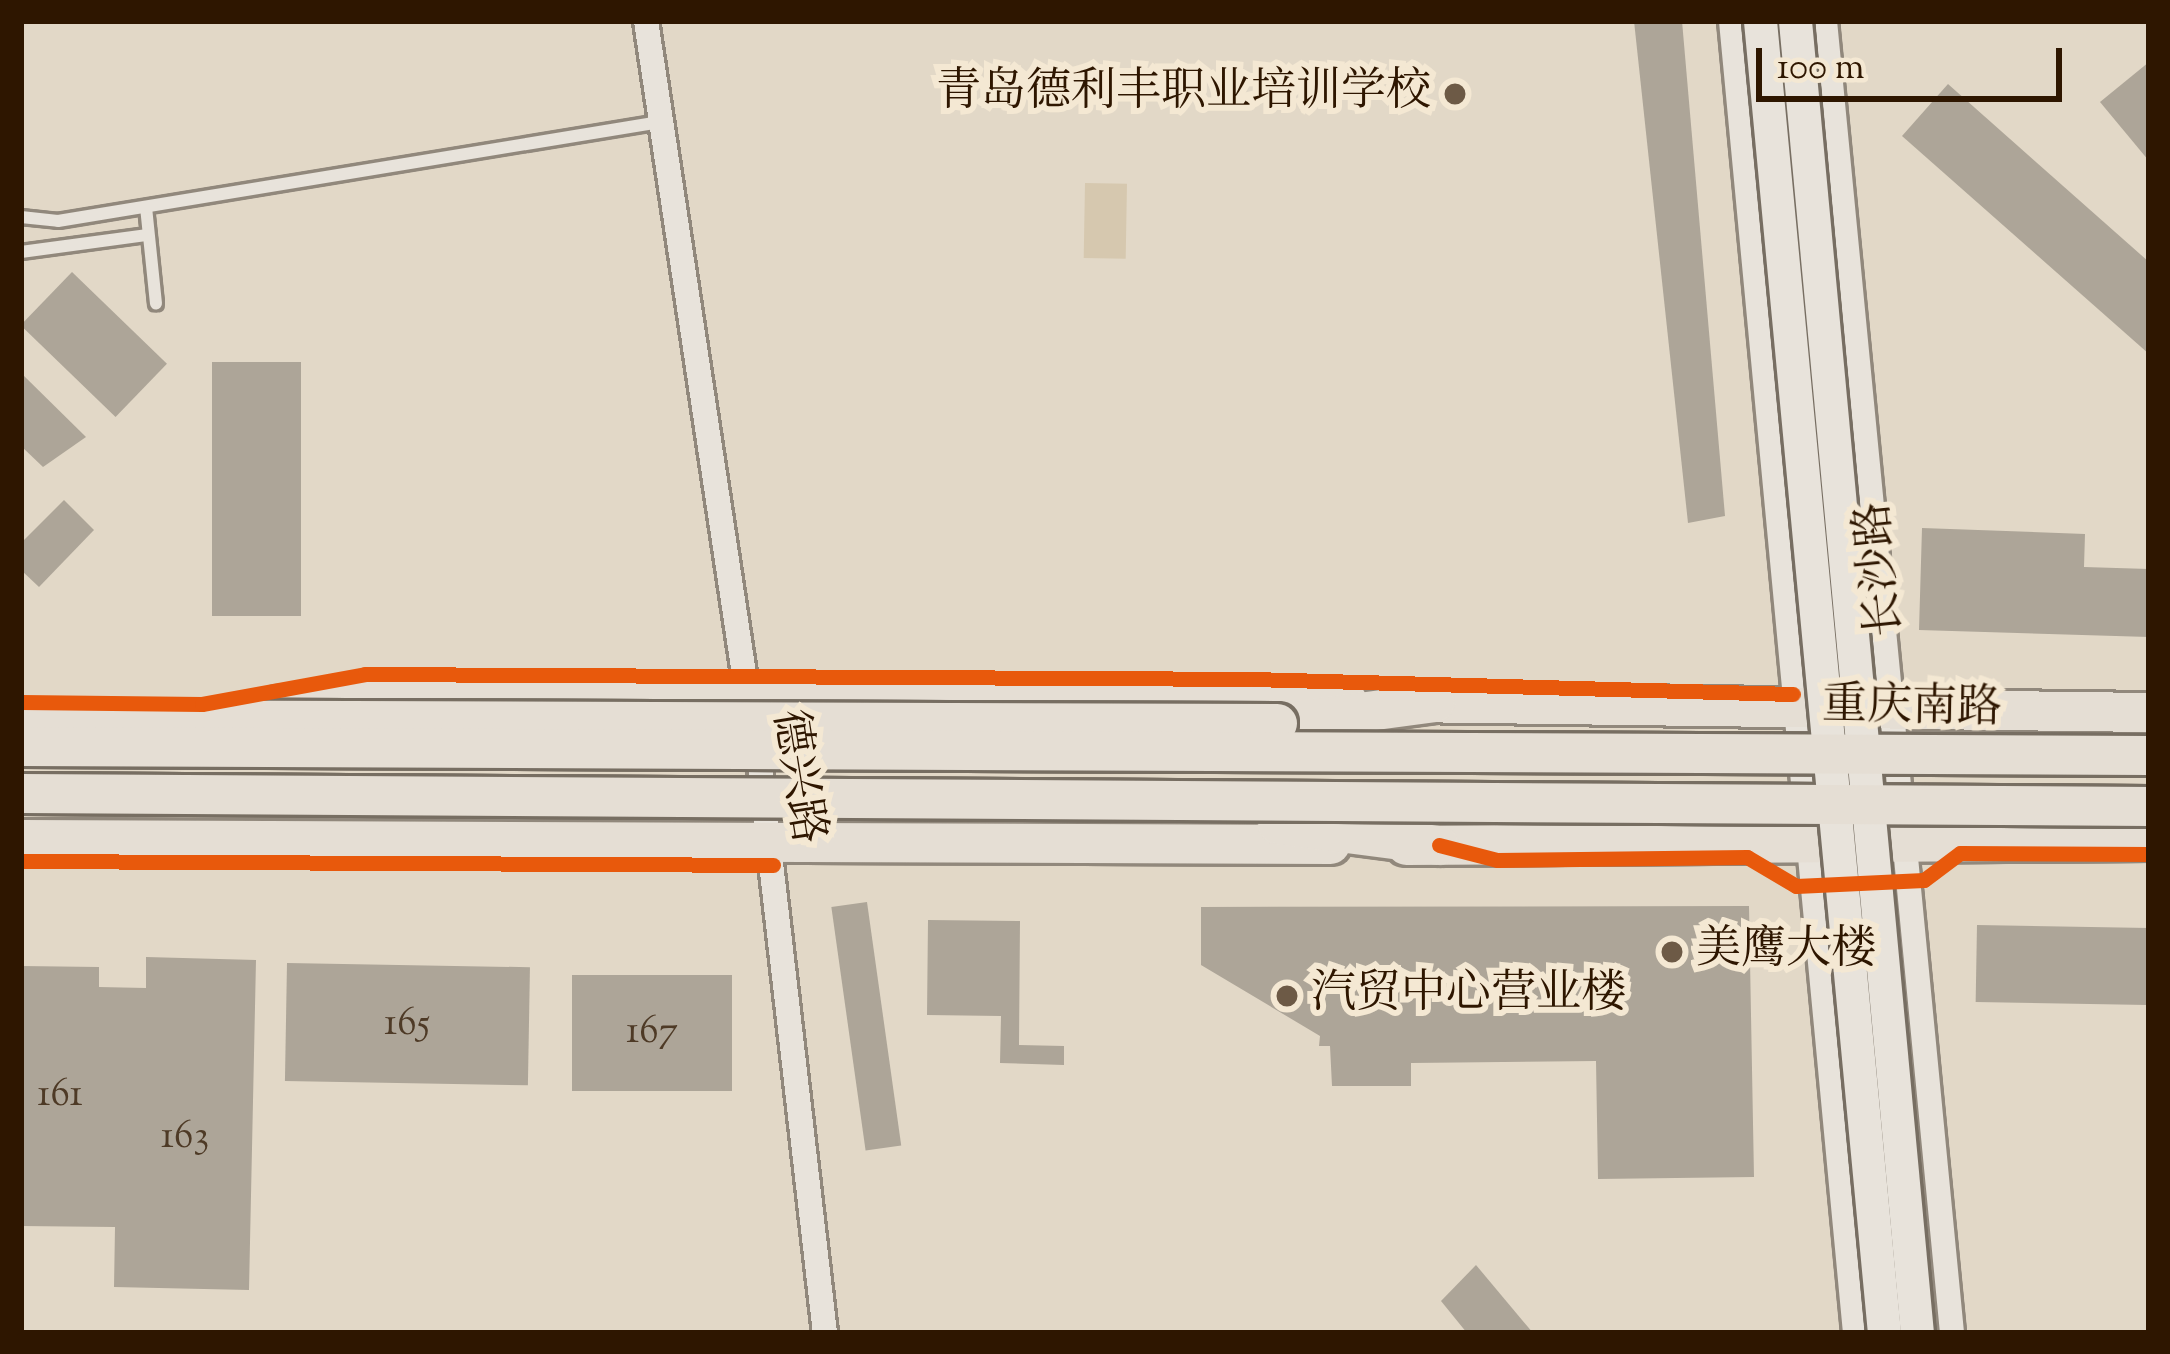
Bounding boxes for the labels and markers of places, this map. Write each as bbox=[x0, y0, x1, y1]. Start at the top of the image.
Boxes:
place label: 青岛德利丰职业培训学校 bbox=[936, 67, 1431, 121]
marker: 青岛德利丰职业培训学校 bbox=[1442, 81, 1468, 107]
place label: 美鹰大楼 bbox=[1696, 925, 1876, 979]
marker: 美鹰大楼 bbox=[1659, 939, 1685, 965]
place label: 汽贸中心营业楼 bbox=[1311, 969, 1626, 1023]
marker: 汽贸中心营业楼 bbox=[1274, 983, 1300, 1009]

